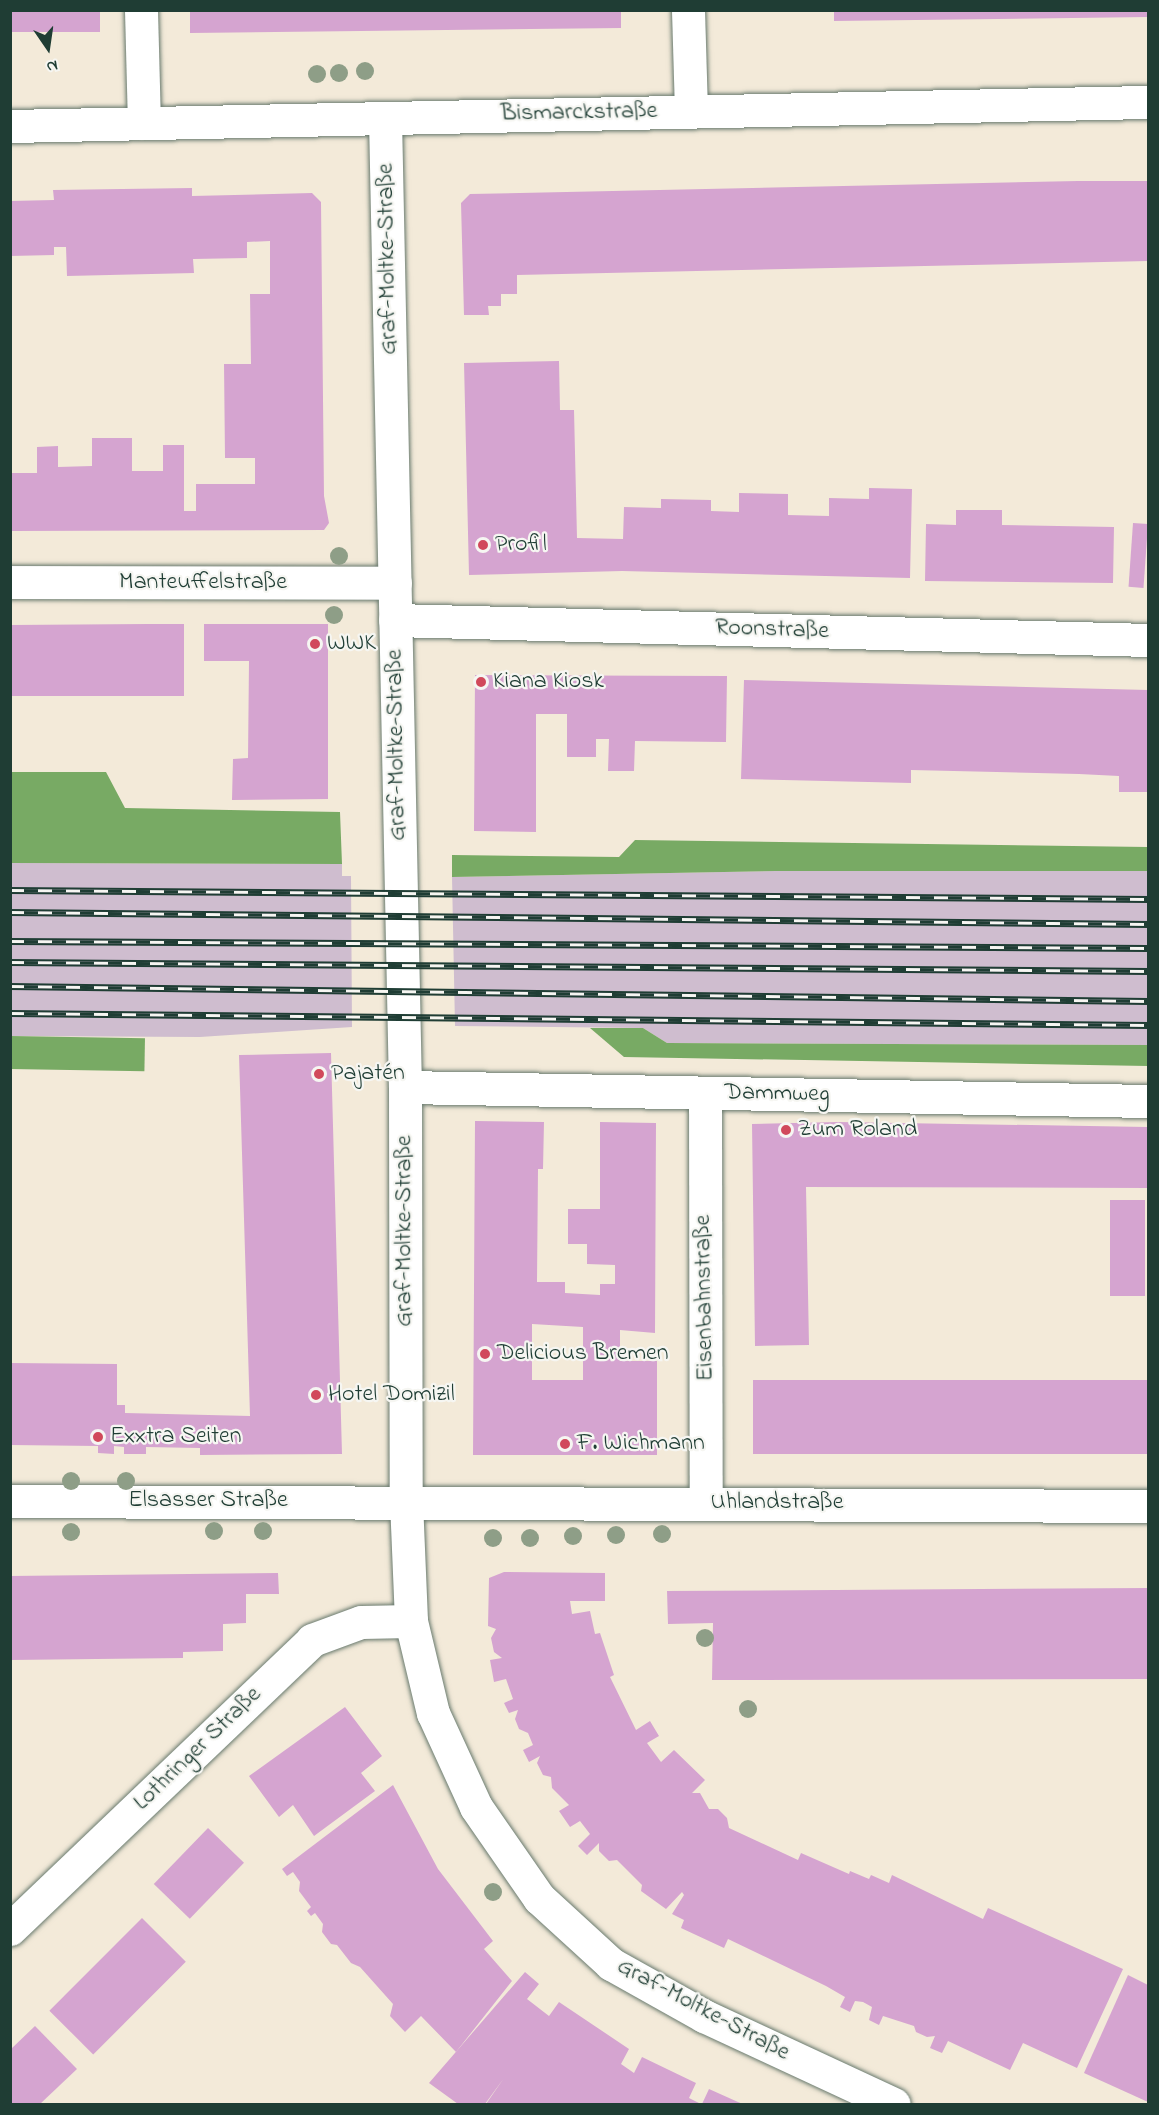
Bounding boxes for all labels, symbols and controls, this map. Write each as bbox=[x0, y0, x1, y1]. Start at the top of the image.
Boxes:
north arrow bbox=[18, 18, 78, 78]
text: N bbox=[44, 53, 60, 78]
street label: Bismarckstraße bbox=[500, 97, 658, 129]
street label: Graf-Moltke-Straße bbox=[372, 163, 404, 355]
place label: Profil bbox=[495, 531, 547, 559]
marker: Profil bbox=[476, 538, 490, 552]
street label: Manteuffelstraße bbox=[119, 569, 287, 597]
street label: Roonstraße bbox=[715, 614, 829, 646]
place label: WWK bbox=[327, 630, 376, 658]
marker: WWK bbox=[308, 637, 322, 651]
street label: Graf-Moltke-Straße bbox=[381, 649, 413, 841]
place label: Kiana Kiosk bbox=[493, 668, 604, 696]
marker: Kiana Kiosk bbox=[474, 675, 488, 689]
place label: Pajatén bbox=[331, 1060, 405, 1088]
marker: Pajatén bbox=[312, 1067, 326, 1081]
street label: Dammweg bbox=[724, 1079, 830, 1109]
place label: Zum Roland bbox=[798, 1116, 917, 1144]
marker: Zum Roland bbox=[779, 1123, 793, 1137]
street label: Graf-Moltke-Straße bbox=[391, 1135, 419, 1327]
street label: Eisenbahnstraße bbox=[689, 1215, 721, 1381]
place label: Delicious Bremen bbox=[497, 1340, 669, 1368]
marker: Delicious Bremen bbox=[478, 1347, 492, 1361]
place label: Hotel Domizil bbox=[328, 1381, 455, 1409]
marker: Hotel Domizil bbox=[309, 1388, 323, 1402]
place label: Exxtra Seiten bbox=[110, 1423, 242, 1451]
marker: Exxtra Seiten bbox=[91, 1430, 105, 1444]
place label: F. Wichmann bbox=[577, 1430, 705, 1458]
marker: F. Wichmann bbox=[558, 1437, 572, 1451]
street label: Elsasser Straße bbox=[128, 1487, 288, 1515]
street label: Uhlandstraße bbox=[711, 1489, 843, 1517]
street label: Lothringer Straße bbox=[128, 1681, 268, 1817]
street label: Graf-Moltke-Straße bbox=[612, 1952, 794, 2068]

